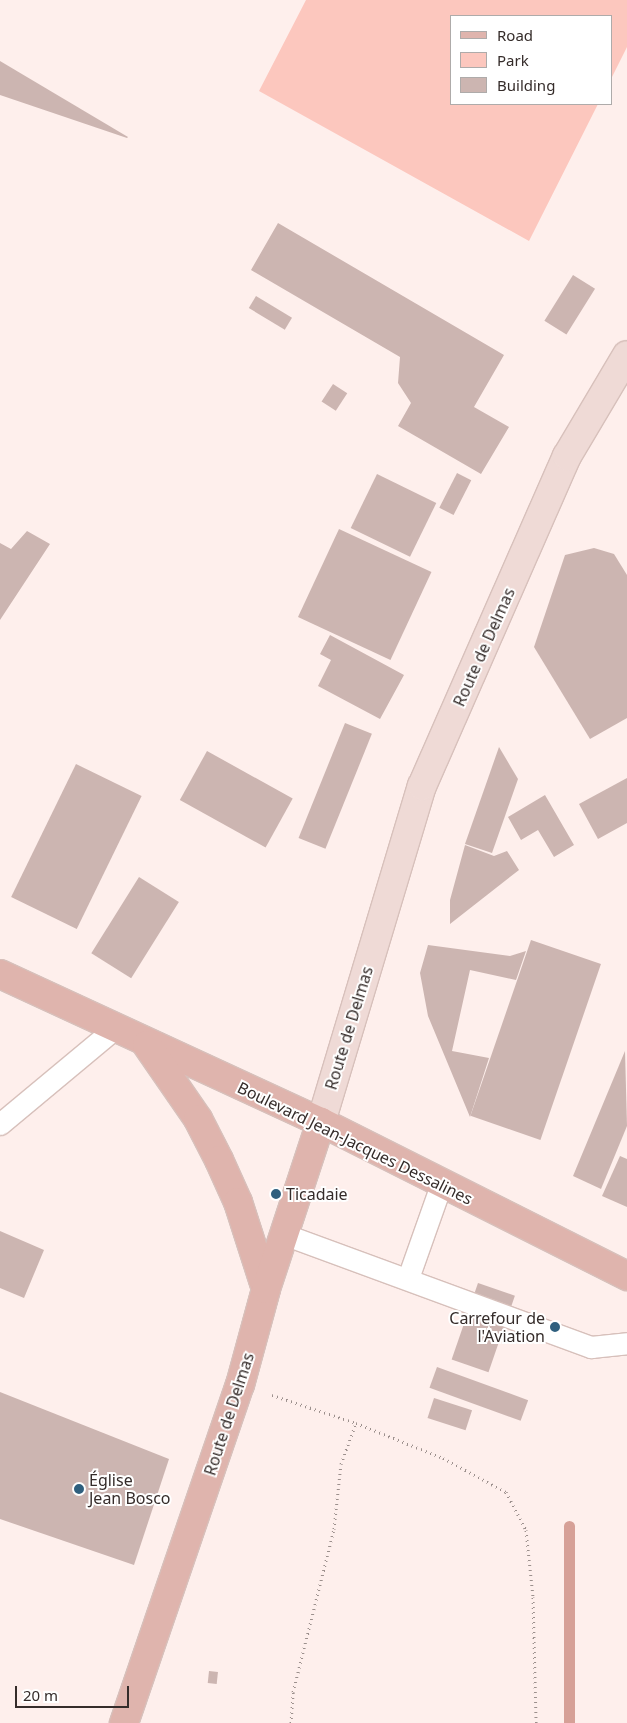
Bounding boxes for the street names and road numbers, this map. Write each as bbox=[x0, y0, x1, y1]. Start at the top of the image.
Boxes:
street label: Route de Delmas bbox=[449, 585, 519, 709]
street label: Route de Delmas bbox=[321, 964, 377, 1092]
street label: Boulevard Jean-Jacques Dessalines bbox=[234, 1078, 476, 1208]
street label: Route de Delmas bbox=[200, 1350, 258, 1478]

